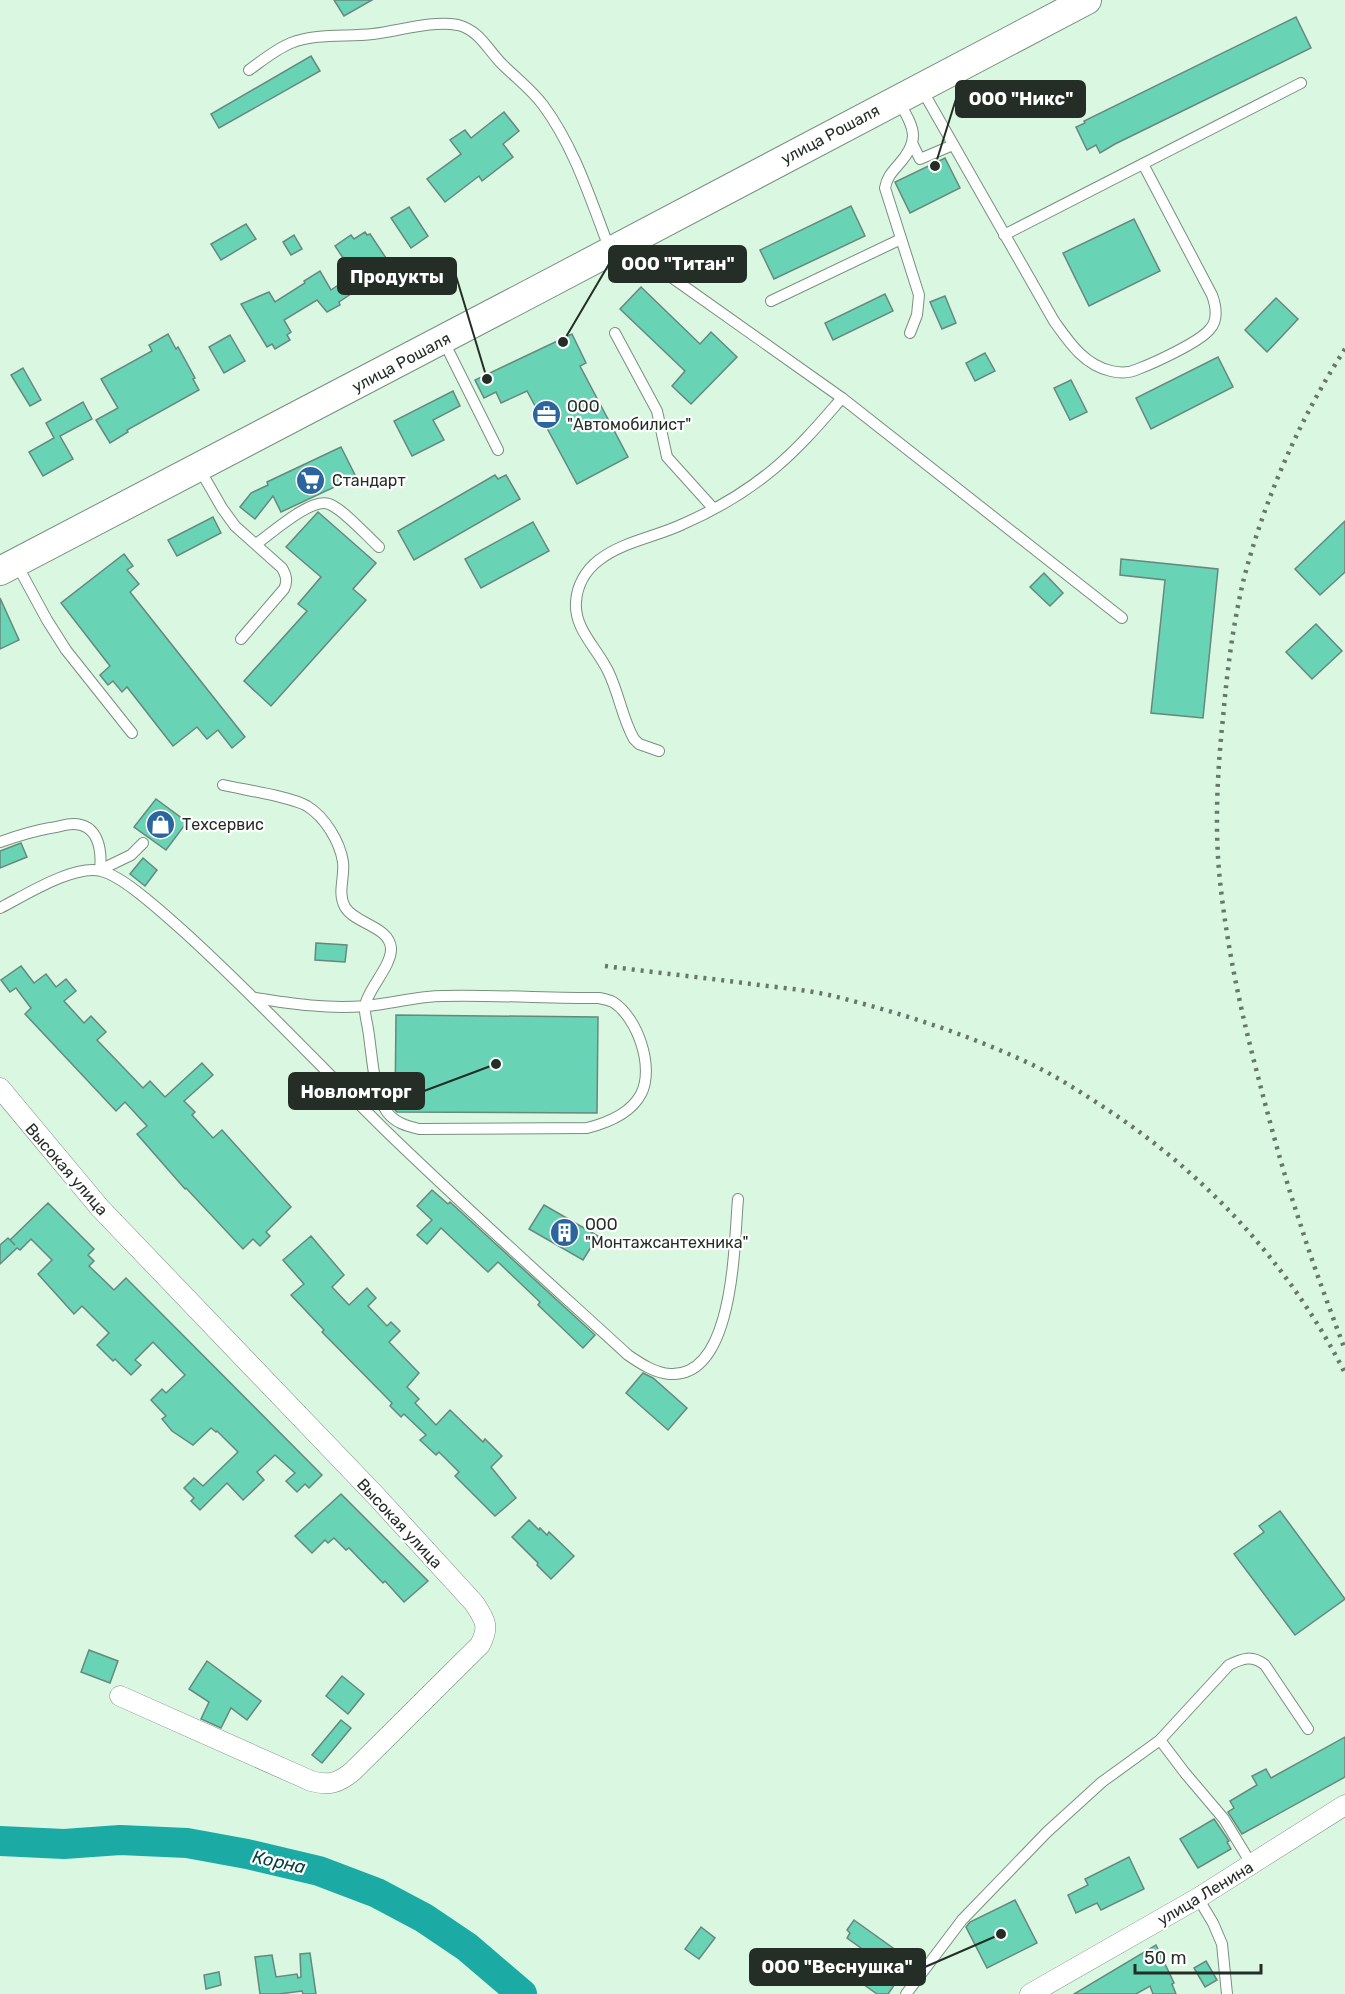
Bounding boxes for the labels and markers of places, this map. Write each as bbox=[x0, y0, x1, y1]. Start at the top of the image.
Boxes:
callout: ООО "Никс" bbox=[956, 81, 1085, 117]
callout: ООО "Титан" bbox=[609, 246, 746, 282]
callout: Продукты bbox=[338, 258, 456, 294]
place label: ООО "Автомобилист" bbox=[567, 397, 691, 434]
office icon: ООО "Автомобилист" bbox=[530, 399, 562, 431]
supermarket icon: Стандарт bbox=[295, 464, 327, 496]
place label: Стандарт bbox=[332, 471, 406, 490]
shop icon: Техсервис bbox=[145, 808, 177, 840]
place label: Техсервис bbox=[182, 815, 264, 834]
callout: Новломторг bbox=[289, 1073, 424, 1109]
place label: ООО "Монтажсантехника" bbox=[585, 1215, 749, 1252]
building icon: ООО "Монтажсантехника" bbox=[548, 1217, 580, 1249]
callout: ООО "Веснушка" bbox=[750, 1949, 925, 1985]

